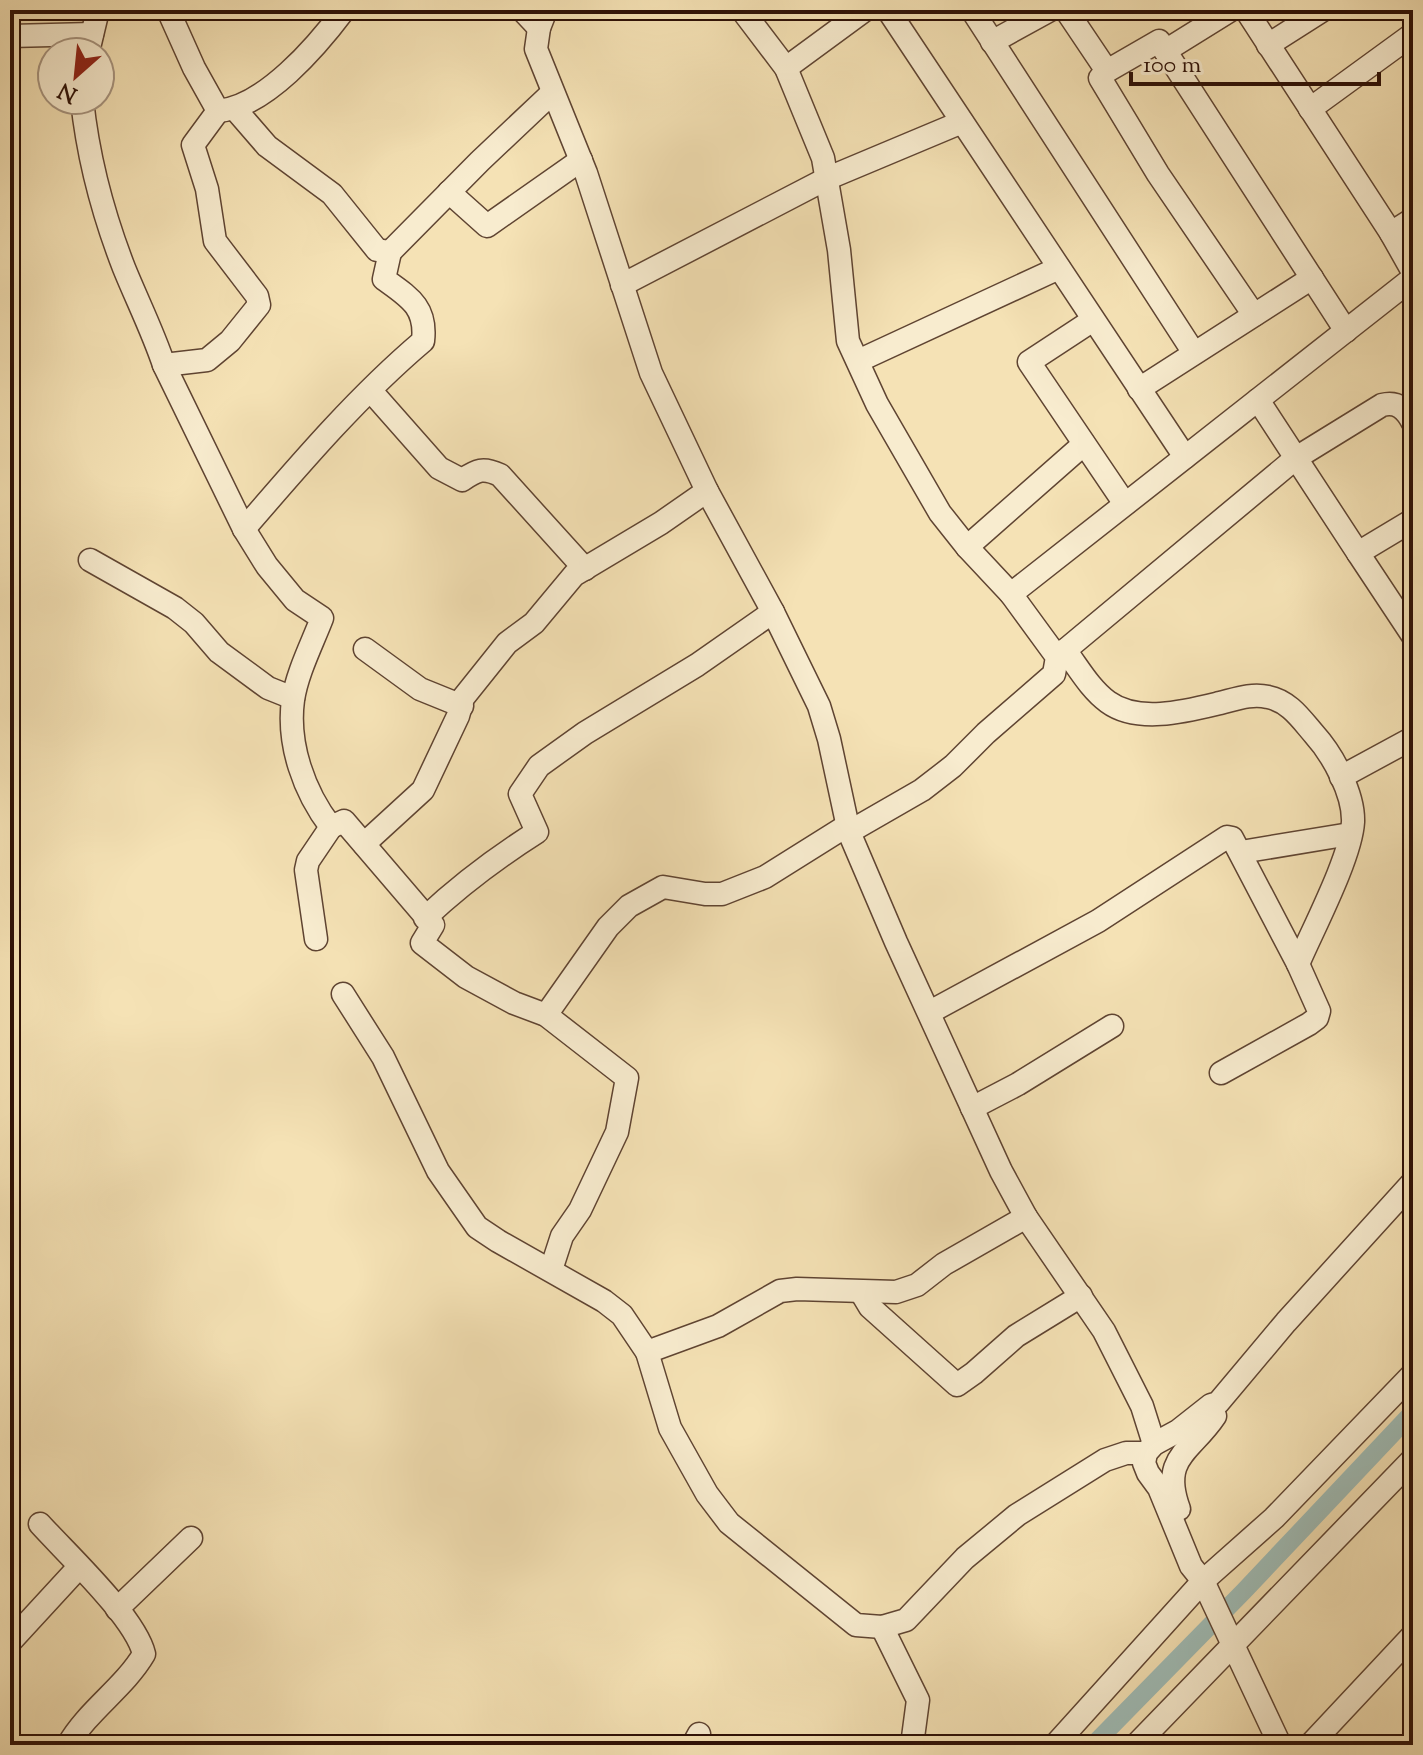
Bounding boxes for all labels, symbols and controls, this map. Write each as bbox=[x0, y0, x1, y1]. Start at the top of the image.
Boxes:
north arrow bbox=[36, 36, 116, 116]
scale bar bbox=[1131, 36, 1379, 86]
text: 100 m bbox=[1143, 49, 1201, 83]
text: N bbox=[53, 73, 83, 109]

